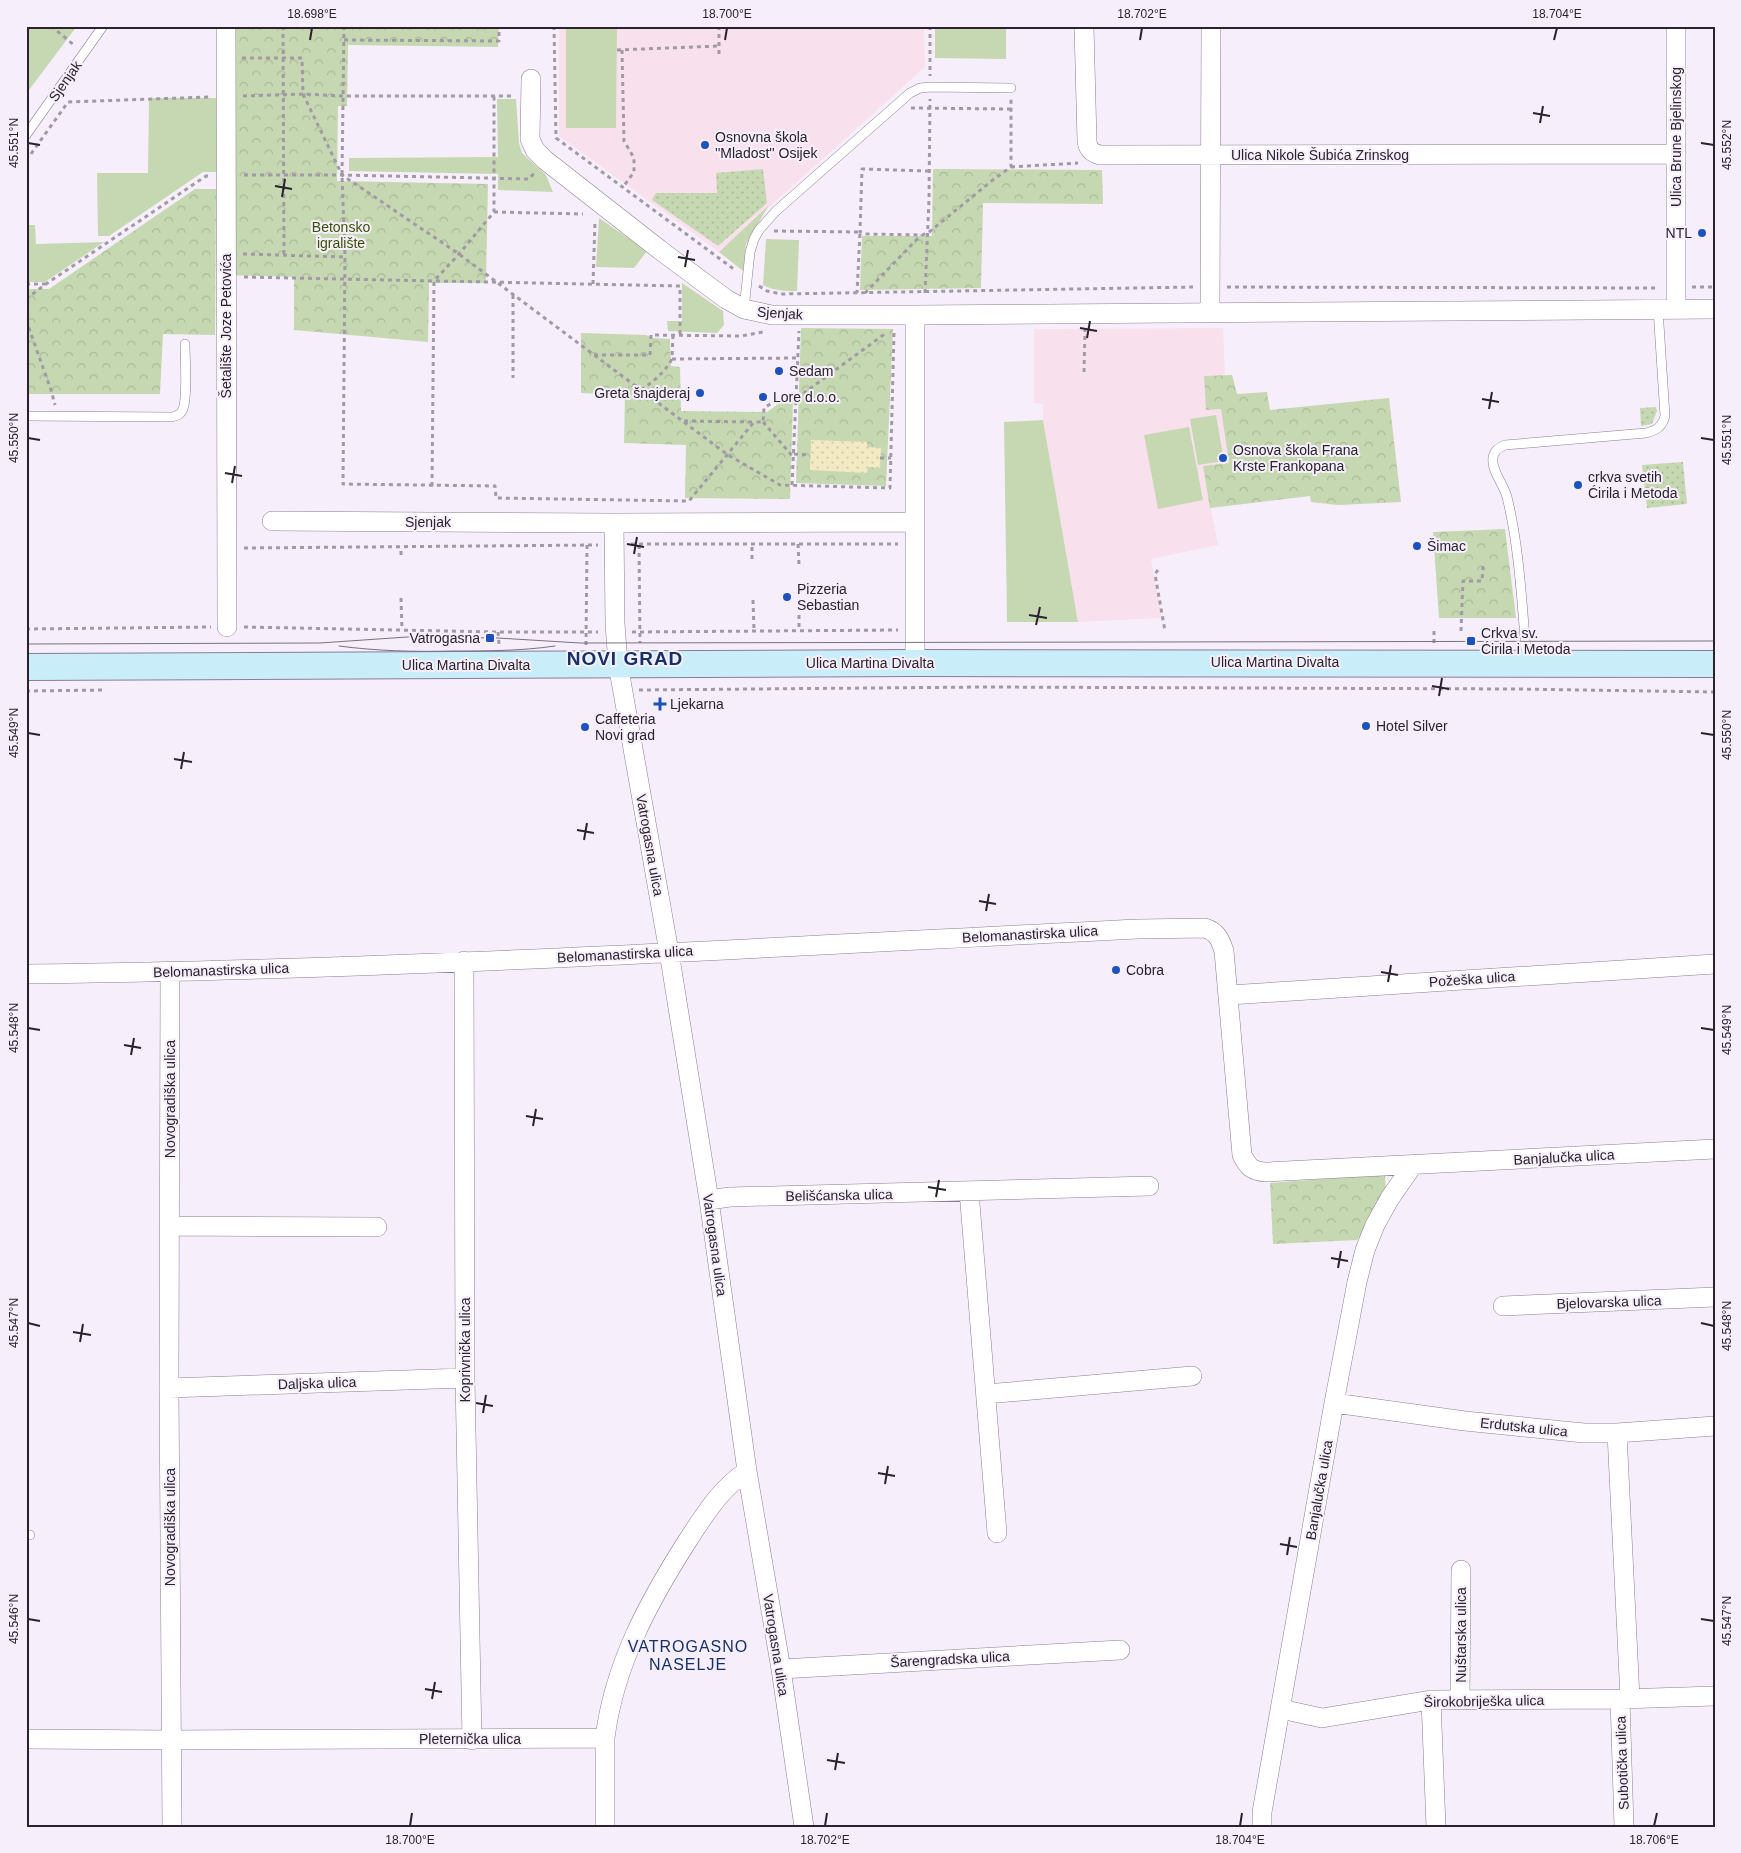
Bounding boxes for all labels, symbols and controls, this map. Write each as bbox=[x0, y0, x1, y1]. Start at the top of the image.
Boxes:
text: 18.698°E bbox=[287, 7, 337, 21]
text: 18.700°E bbox=[702, 7, 752, 21]
text: 18.702°E bbox=[1117, 7, 1167, 21]
text: 18.704°E bbox=[1532, 7, 1582, 21]
street label: Sjenjak bbox=[45, 57, 85, 104]
street label: Ulica Brune Bjelinskog bbox=[1668, 67, 1684, 207]
text: 45.551°N bbox=[7, 118, 21, 168]
text: 45.552°N bbox=[1720, 120, 1734, 170]
place label: Osnovna škola ''Mladost'' Osijek bbox=[715, 129, 818, 161]
marker: Osnovna škola ''Mladost'' Osijek bbox=[699, 139, 711, 151]
street label: Ulica Nikole Šubića Zrinskog bbox=[1231, 147, 1409, 163]
park label: Betonsko igralište bbox=[312, 219, 370, 251]
place label: NTL bbox=[1666, 225, 1692, 241]
marker: NTL bbox=[1696, 227, 1708, 239]
street label: Šetalište Joze Petovića bbox=[218, 253, 234, 398]
street label: Sjenjak bbox=[757, 303, 804, 323]
place label: Sedam bbox=[789, 363, 833, 379]
marker: Sedam bbox=[773, 365, 785, 377]
place label: Greta šnajderaj bbox=[594, 385, 690, 401]
marker: Greta šnajderaj bbox=[694, 387, 706, 399]
place label: Lore d.o.o. bbox=[773, 389, 840, 405]
marker: Lore d.o.o. bbox=[757, 391, 769, 403]
text: 45.550°N bbox=[7, 413, 21, 463]
text: 45.551°N bbox=[1720, 415, 1734, 465]
place label: Osnova škola Frana Krste Frankopana bbox=[1233, 442, 1358, 474]
marker: Osnova škola Frana Krste Frankopana bbox=[1217, 452, 1229, 464]
place label: crkva svetih Ćirila i Metoda bbox=[1588, 469, 1678, 501]
marker: crkva svetih Ćirila i Metoda bbox=[1572, 479, 1584, 491]
street label: Sjenjak bbox=[405, 514, 452, 530]
place label: Šimac bbox=[1427, 538, 1466, 554]
marker: Šimac bbox=[1411, 540, 1423, 552]
place label: Pizzeria Sebastian bbox=[797, 581, 859, 613]
marker: Pizzeria Sebastian bbox=[781, 591, 793, 603]
place label: Crkva sv. Ćirila i Metoda bbox=[1481, 625, 1571, 657]
place label: Vatrogasna bbox=[409, 630, 480, 646]
marker: Vatrogasna bbox=[484, 632, 496, 644]
marker: Crkva sv. Ćirila i Metoda bbox=[1465, 635, 1477, 647]
district label: NOVI GRAD bbox=[567, 648, 683, 669]
street label: Ulica Martina Divalta bbox=[1211, 654, 1339, 670]
street label: Ulica Martina Divalta bbox=[806, 655, 934, 671]
street label: Ulica Martina Divalta bbox=[402, 657, 530, 673]
place label: Ljekarna bbox=[670, 696, 724, 712]
marker: Ljekarna bbox=[654, 698, 666, 710]
text: 45.549°N bbox=[7, 708, 21, 758]
text: 45.550°N bbox=[1720, 710, 1734, 760]
place label: Caffeteria Novi grad bbox=[595, 711, 656, 743]
place label: Hotel Silver bbox=[1376, 718, 1448, 734]
marker: Hotel Silver bbox=[1360, 720, 1372, 732]
marker: Caffeteria Novi grad bbox=[579, 721, 591, 733]
street label: Vatrogasna ulica bbox=[633, 793, 667, 897]
street label: Belomanastirska ulica bbox=[962, 922, 1099, 946]
street label: Belomanastirska ulica bbox=[557, 942, 694, 966]
street label: Belomanastirska ulica bbox=[153, 960, 290, 980]
place label: Cobra bbox=[1126, 962, 1164, 978]
marker: Cobra bbox=[1110, 964, 1122, 976]
street label: Požeška ulica bbox=[1428, 968, 1516, 990]
text: 45.548°N bbox=[7, 1003, 21, 1053]
text: 45.549°N bbox=[1720, 1005, 1734, 1055]
street label: Novogradiška ulica bbox=[162, 1040, 178, 1158]
street label: Banjalučka ulica bbox=[1513, 1146, 1615, 1168]
street label: Belišćanska ulica bbox=[785, 1186, 893, 1204]
street label: Vatrogasna ulica bbox=[700, 1193, 730, 1297]
street label: Bjelovarska ulica bbox=[1556, 1292, 1662, 1312]
street label: Koprivnička ulica bbox=[457, 1297, 473, 1403]
text: 45.547°N bbox=[7, 1298, 21, 1348]
text: 45.548°N bbox=[1720, 1301, 1734, 1351]
street label: Daljska ulica bbox=[277, 1374, 357, 1392]
street label: Erdutska ulica bbox=[1479, 1414, 1569, 1440]
street label: Banjalučka ulica bbox=[1302, 1439, 1336, 1541]
street label: Novogradiška ulica bbox=[162, 1468, 178, 1586]
street label: Nuštarska ulica bbox=[1453, 1587, 1469, 1683]
street label: Vatrogasna ulica bbox=[760, 1593, 792, 1697]
text: 45.546°N bbox=[7, 1594, 21, 1644]
text: 45.547°N bbox=[1720, 1596, 1734, 1646]
district label: VATROGASNO NASELJE bbox=[628, 1638, 748, 1673]
street label: Šarengradska ulica bbox=[890, 1648, 1010, 1670]
street label: Širokobriješka ulica bbox=[1424, 1692, 1545, 1710]
street label: Subotička ulica bbox=[1612, 1715, 1632, 1810]
street label: Pleternička ulica bbox=[419, 1731, 521, 1747]
text: 18.700°E bbox=[385, 1833, 435, 1847]
text: 18.702°E bbox=[800, 1833, 850, 1847]
text: 18.704°E bbox=[1215, 1833, 1265, 1847]
text: 18.706°E bbox=[1629, 1833, 1679, 1847]

